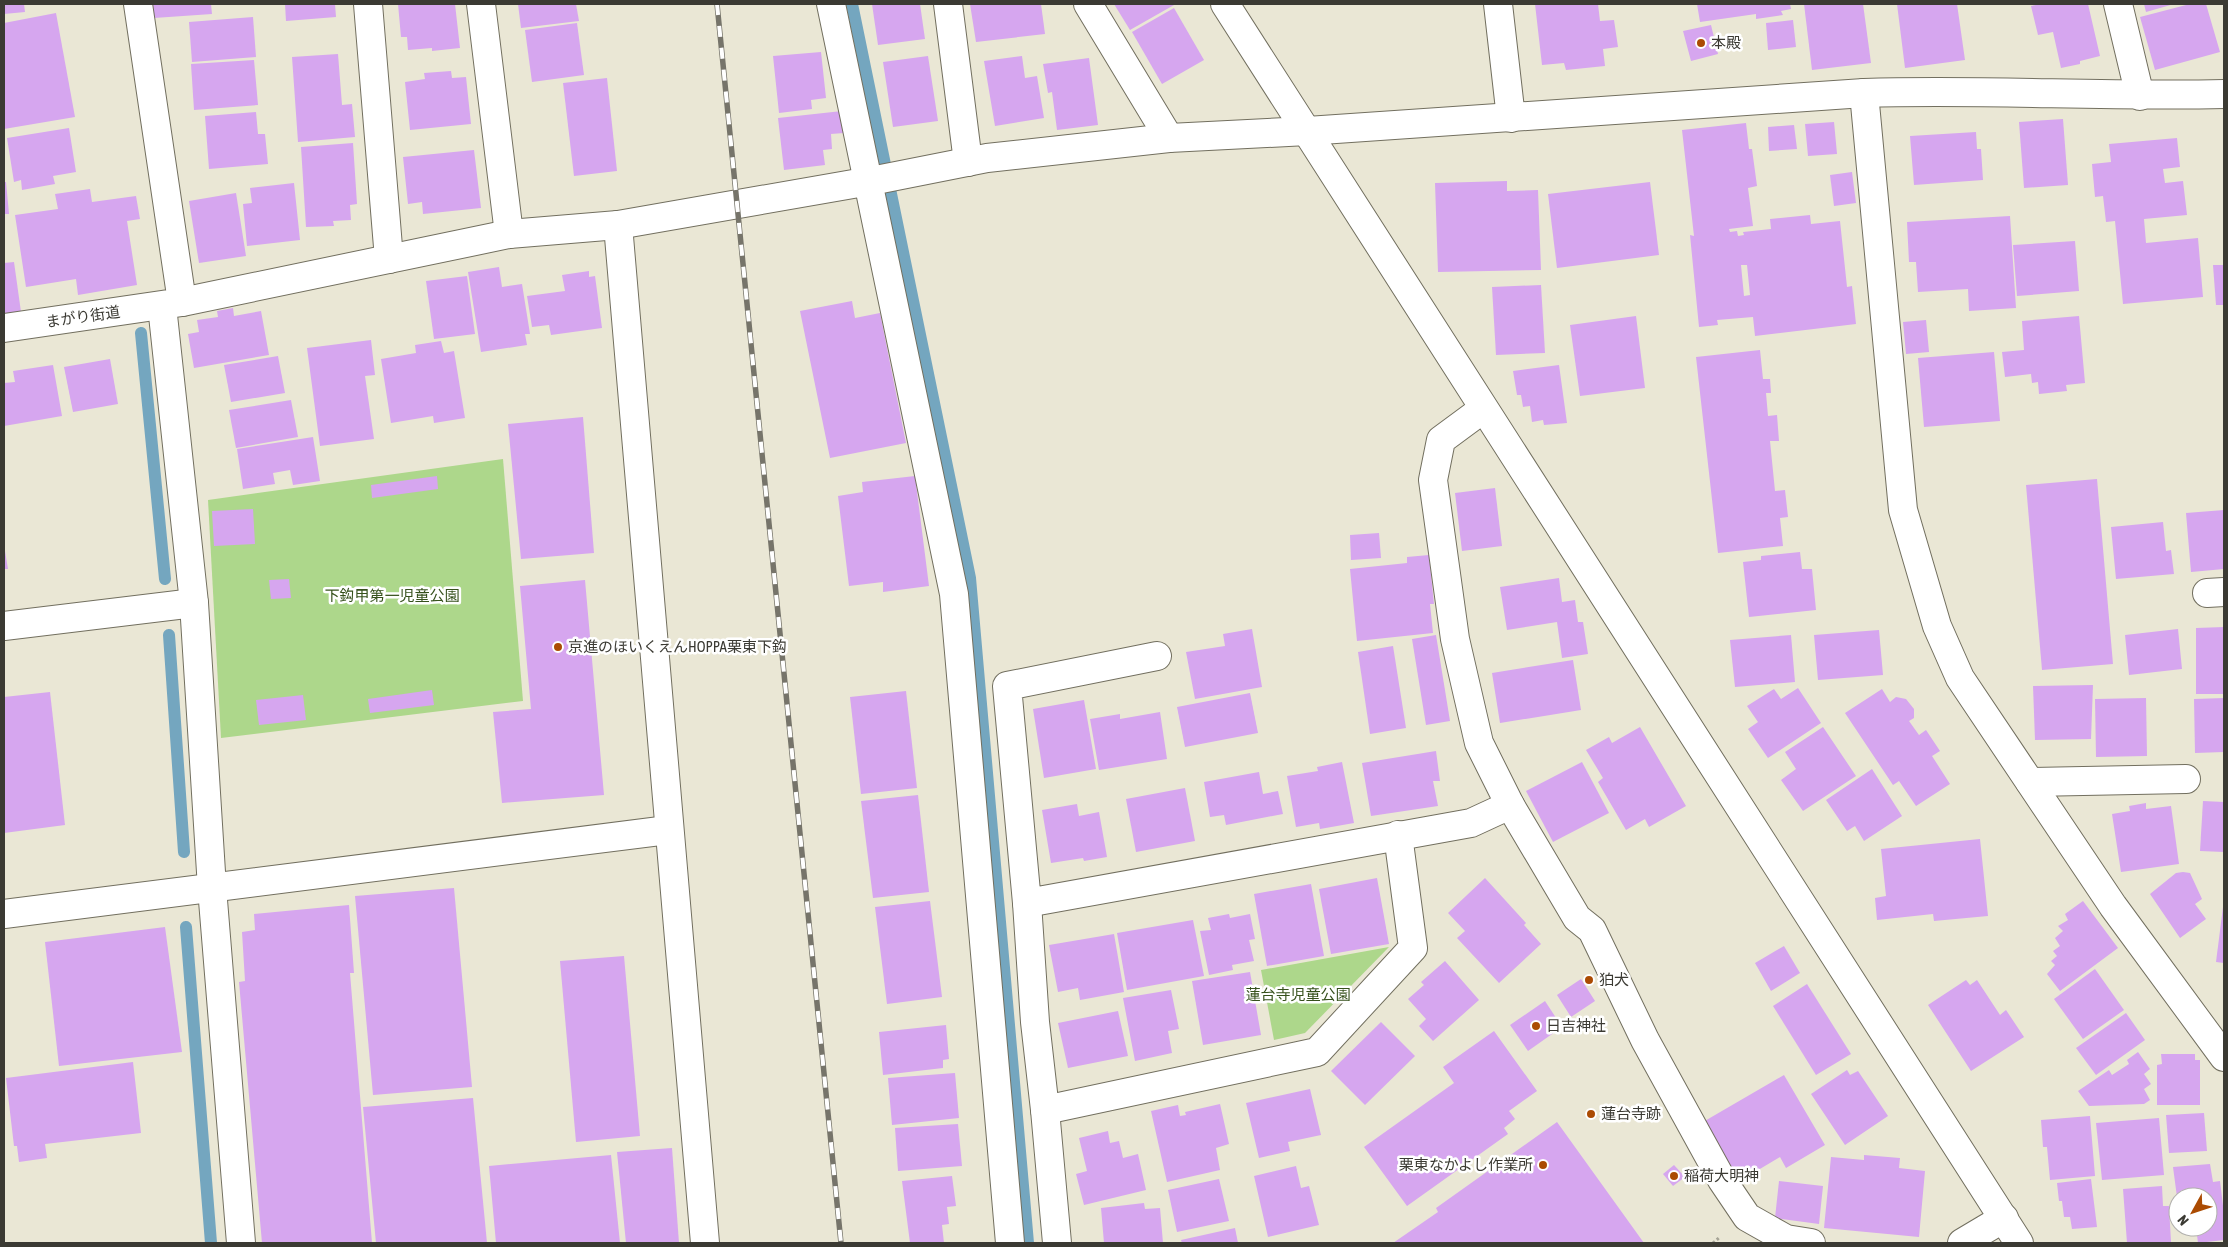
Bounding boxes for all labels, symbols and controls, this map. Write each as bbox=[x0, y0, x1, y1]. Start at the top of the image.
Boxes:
place label: 本殿 bbox=[1711, 34, 1741, 51]
marker: 本殿 bbox=[1695, 37, 1707, 49]
street label: まがり街道 bbox=[45, 303, 121, 330]
park label: 下鈎甲第一児童公園 bbox=[324, 587, 460, 604]
place label: 京進のほいくえんHOPPA栗東下鈎 bbox=[568, 638, 787, 655]
marker: 京進のほいくえんHOPPA栗東下鈎 bbox=[552, 641, 564, 653]
place label: 狛犬 bbox=[1599, 971, 1629, 988]
marker: 狛犬 bbox=[1583, 974, 1595, 986]
park label: 蓮台寺児童公園 bbox=[1245, 986, 1351, 1003]
place label: 日吉神社 bbox=[1546, 1017, 1606, 1034]
marker: 日吉神社 bbox=[1530, 1020, 1542, 1032]
place label: 蓮台寺跡 bbox=[1601, 1105, 1661, 1122]
marker: 蓮台寺跡 bbox=[1585, 1108, 1597, 1120]
place label: 栗東なかよし作業所 bbox=[1399, 1156, 1533, 1173]
marker: 栗東なかよし作業所 bbox=[1537, 1159, 1549, 1171]
place label: 稲荷大明神 bbox=[1684, 1167, 1759, 1184]
marker: 稲荷大明神 bbox=[1668, 1170, 1680, 1182]
north arrow bbox=[2168, 1187, 2218, 1237]
text: N bbox=[2174, 1212, 2192, 1229]

